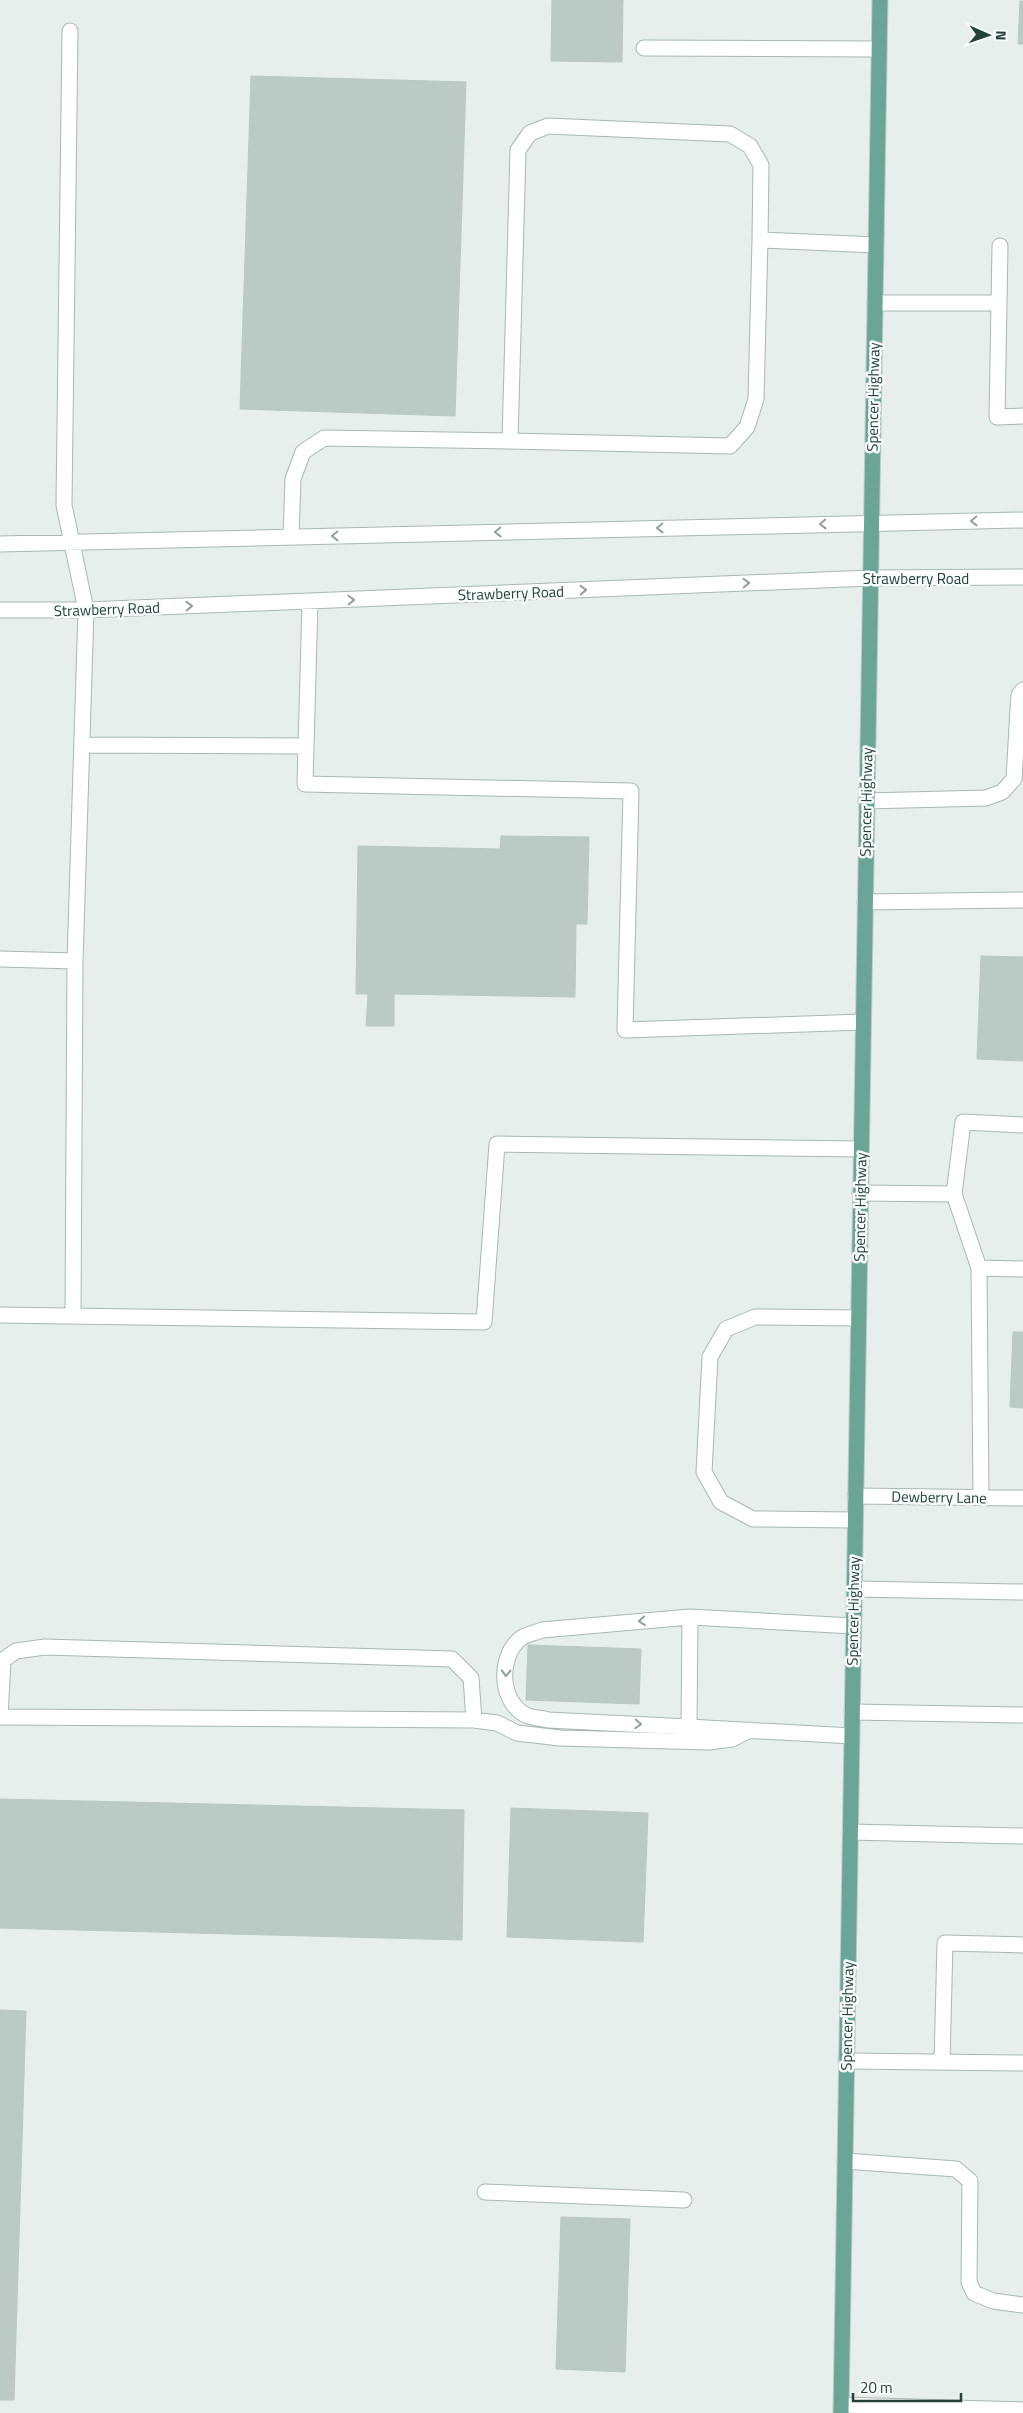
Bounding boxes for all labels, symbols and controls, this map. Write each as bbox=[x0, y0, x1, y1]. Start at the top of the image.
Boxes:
north arrow bbox=[963, 10, 1013, 60]
text: N bbox=[991, 30, 1012, 41]
street label: Spencer Highway bbox=[861, 342, 885, 452]
one-way arrow bbox=[970, 516, 978, 526]
one-way arrow bbox=[818, 519, 826, 529]
one-way arrow bbox=[656, 523, 664, 533]
one-way arrow bbox=[493, 527, 501, 537]
one-way arrow bbox=[331, 531, 338, 541]
street label: Strawberry Road bbox=[863, 567, 969, 590]
one-way arrow bbox=[742, 578, 750, 588]
street label: Strawberry Road bbox=[457, 580, 565, 606]
one-way arrow bbox=[580, 585, 588, 595]
one-way arrow bbox=[347, 594, 355, 605]
street label: Strawberry Road bbox=[53, 596, 161, 622]
one-way arrow bbox=[185, 601, 193, 612]
street label: Spencer Highway bbox=[854, 747, 878, 857]
street label: Spencer Highway bbox=[848, 1152, 872, 1262]
street label: Dewberry Lane bbox=[891, 1485, 987, 1509]
street label: Spencer Highway bbox=[841, 1556, 865, 1666]
one-way arrow bbox=[638, 1615, 646, 1626]
one-way arrow bbox=[500, 1669, 511, 1677]
one-way arrow bbox=[635, 1719, 643, 1730]
street label: Spencer Highway bbox=[835, 1961, 859, 2071]
scale bar bbox=[853, 2370, 960, 2402]
text: 20 m bbox=[860, 2376, 893, 2399]

